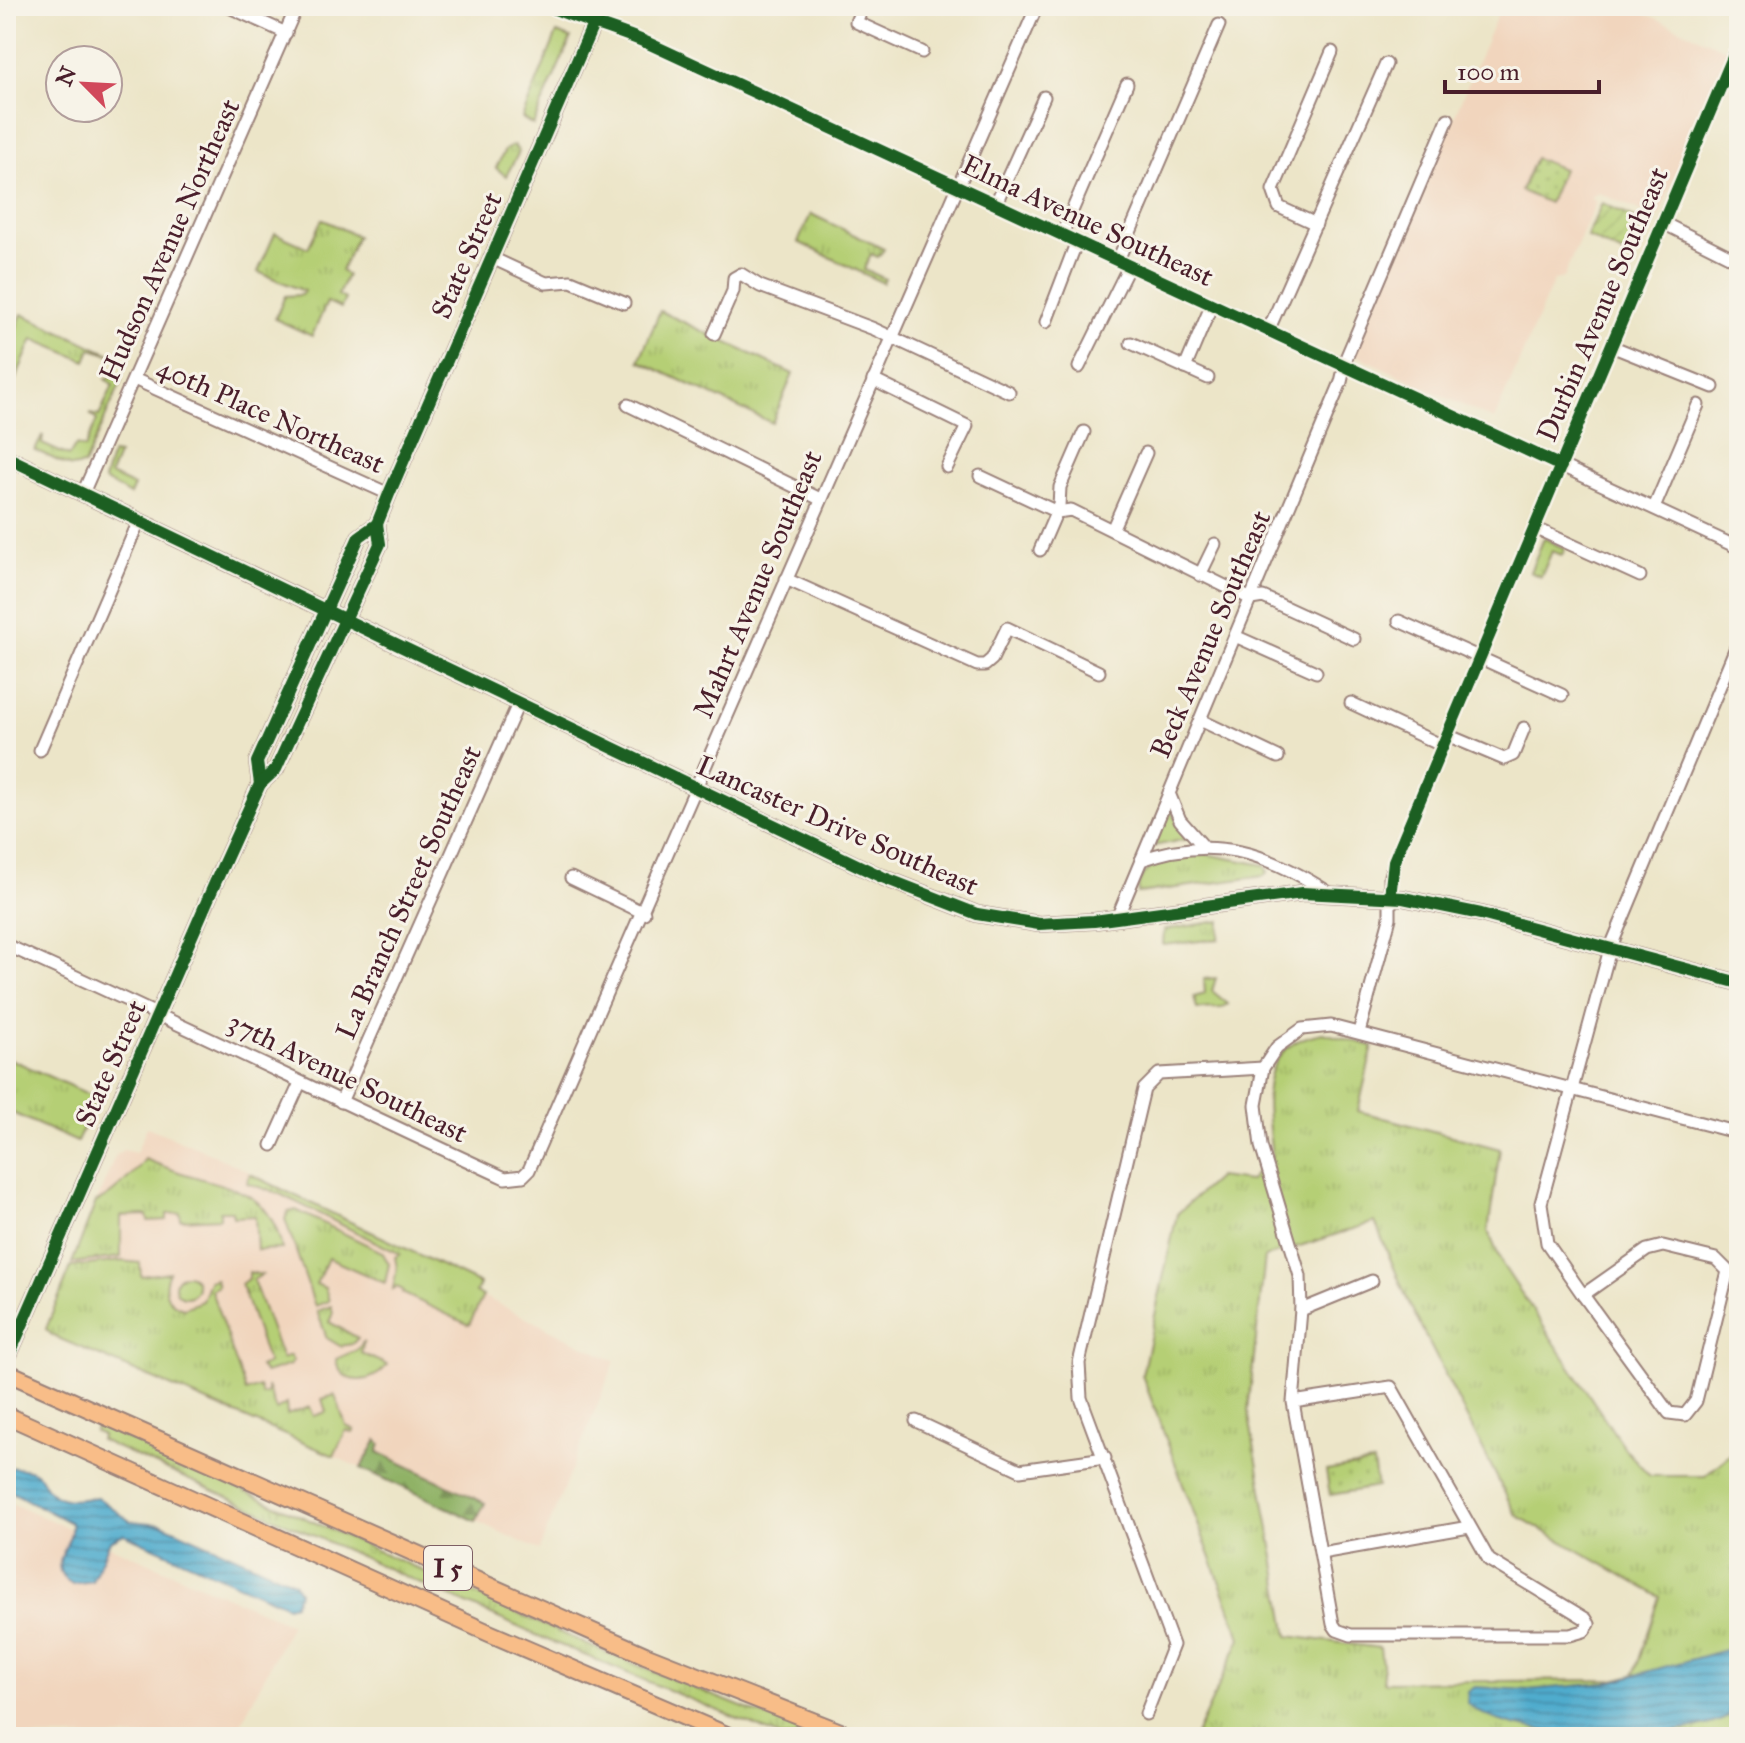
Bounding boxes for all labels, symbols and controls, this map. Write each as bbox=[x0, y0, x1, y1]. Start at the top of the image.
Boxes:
north arrow bbox=[44, 44, 124, 124]
scale bar bbox=[1445, 44, 1599, 94]
text: 100 m bbox=[1457, 57, 1520, 87]
text: N bbox=[50, 62, 82, 90]
street label: Hudson Avenue Northeast bbox=[91, 93, 248, 387]
street label: Elma Avenue Southeast bbox=[956, 147, 1219, 294]
street label: Durbin Avenue Southeast bbox=[1529, 162, 1676, 447]
street label: State Street bbox=[423, 186, 510, 324]
street label: 40th Place Northeast bbox=[152, 350, 390, 481]
street label: Mahrt Avenue Southeast bbox=[685, 445, 830, 723]
street label: Beck Avenue Southeast bbox=[1142, 505, 1278, 763]
street label: La Branch Street Southeast bbox=[328, 740, 489, 1044]
street label: Lancaster Drive Southeast bbox=[691, 747, 984, 903]
street label: State Street bbox=[67, 994, 154, 1132]
street label: 37th Avenue Southeast bbox=[222, 1004, 473, 1151]
road number: I 5 bbox=[424, 1546, 472, 1590]

